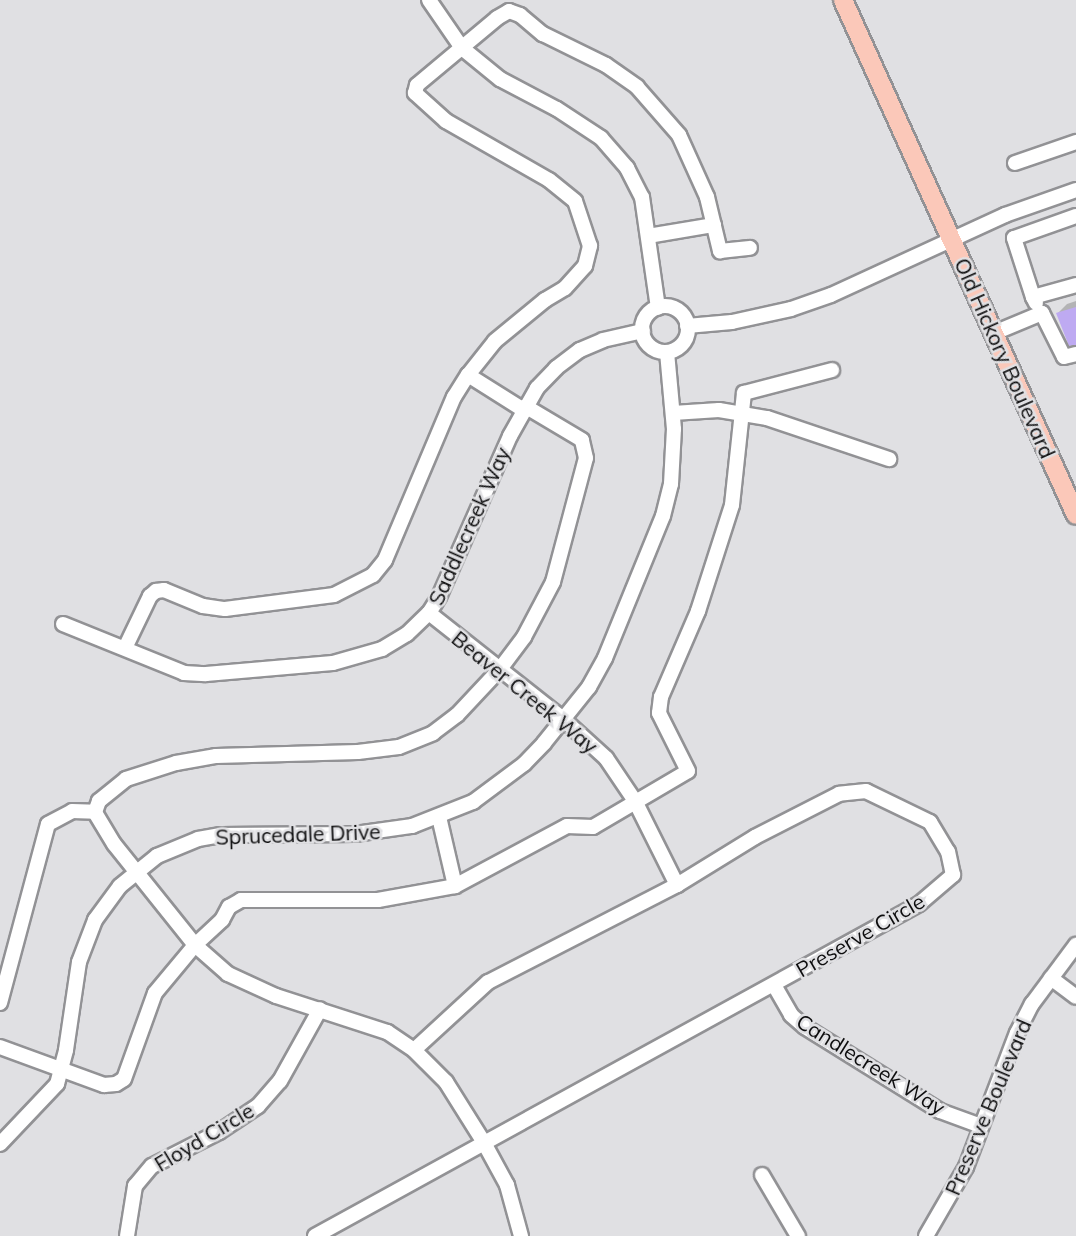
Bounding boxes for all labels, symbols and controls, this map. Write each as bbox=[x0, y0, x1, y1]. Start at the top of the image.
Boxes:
street label: Old Hickory Boulevard bbox=[949, 254, 1061, 462]
street label: Saddlecreek Way bbox=[423, 443, 515, 609]
street label: Beaver Creek Way bbox=[447, 625, 603, 759]
street label: Sprucedale Drive bbox=[215, 819, 381, 849]
street label: Preserve Circle bbox=[791, 888, 929, 982]
street label: Candlecreek Way bbox=[792, 1008, 950, 1120]
street label: Preserve Boulevard bbox=[940, 1015, 1036, 1199]
street label: Floyd Circle bbox=[150, 1098, 258, 1176]

